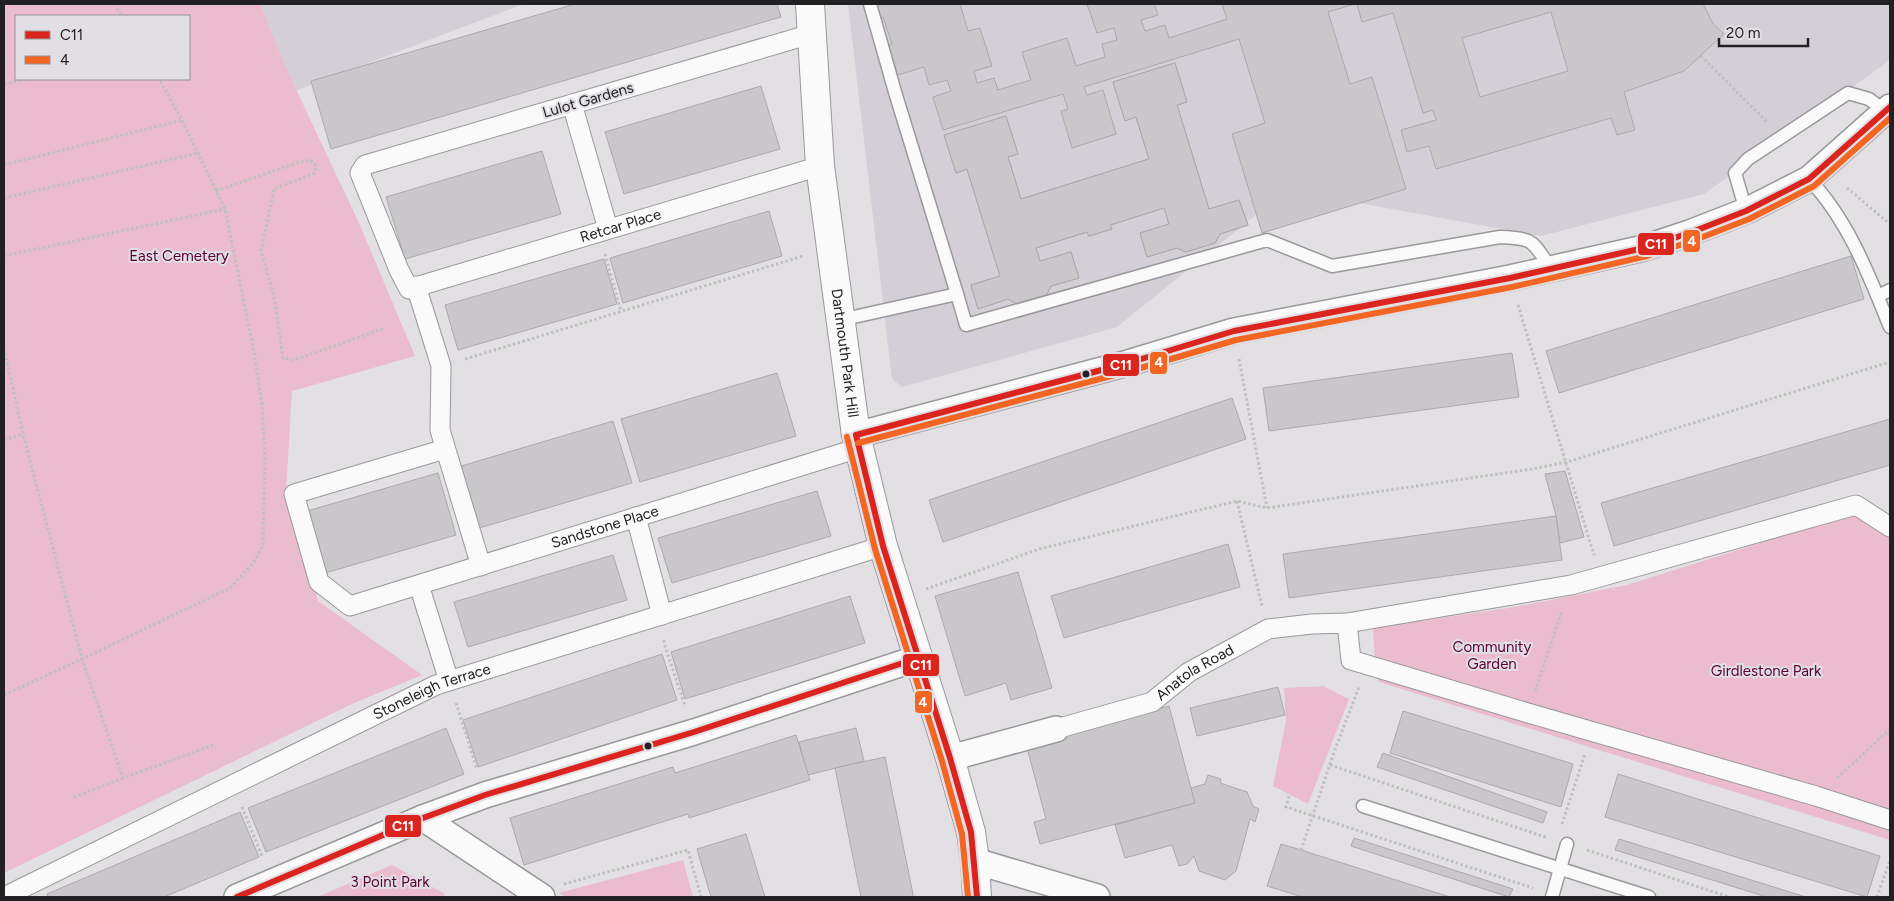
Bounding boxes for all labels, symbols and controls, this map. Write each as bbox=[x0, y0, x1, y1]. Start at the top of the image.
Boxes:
legend bbox=[15, 15, 190, 80]
scale bar bbox=[1719, 15, 1808, 47]
text: 20 m bbox=[1726, 24, 1760, 42]
text: C11 bbox=[60, 26, 83, 44]
text: 4 bbox=[60, 51, 69, 69]
street label: Lulot Gardens bbox=[540, 78, 636, 122]
street label: Retcar Place bbox=[578, 205, 663, 246]
line badge: 4 bbox=[1682, 229, 1701, 253]
line badge: C11 bbox=[1637, 232, 1675, 256]
text: 4 bbox=[1688, 233, 1697, 250]
text: C11 bbox=[1645, 236, 1667, 253]
park label: East Cemetery bbox=[129, 247, 229, 265]
street label: Dartmouth Park Hill bbox=[827, 287, 863, 419]
line badge: 4 bbox=[1149, 351, 1168, 375]
line badge: C11 bbox=[1102, 353, 1140, 377]
text: 4 bbox=[1155, 354, 1164, 371]
text: C11 bbox=[1110, 357, 1132, 374]
unlabelled marker bbox=[1081, 369, 1091, 379]
street label: Sandstone Place bbox=[549, 502, 661, 552]
park label: Community Garden bbox=[1453, 638, 1532, 673]
street label: Anatola Road bbox=[1152, 640, 1237, 704]
line badge: C11 bbox=[902, 653, 940, 677]
text: C11 bbox=[910, 657, 932, 674]
street label: Stoneleigh Terrace bbox=[370, 660, 493, 724]
park label: Girdlestone Park bbox=[1711, 662, 1822, 680]
line badge: 4 bbox=[914, 690, 933, 714]
text: 4 bbox=[919, 694, 928, 711]
unlabelled marker bbox=[643, 741, 653, 751]
line badge: C11 bbox=[384, 814, 422, 838]
text: C11 bbox=[392, 818, 414, 835]
park label: 3 Point Park bbox=[351, 873, 430, 891]

